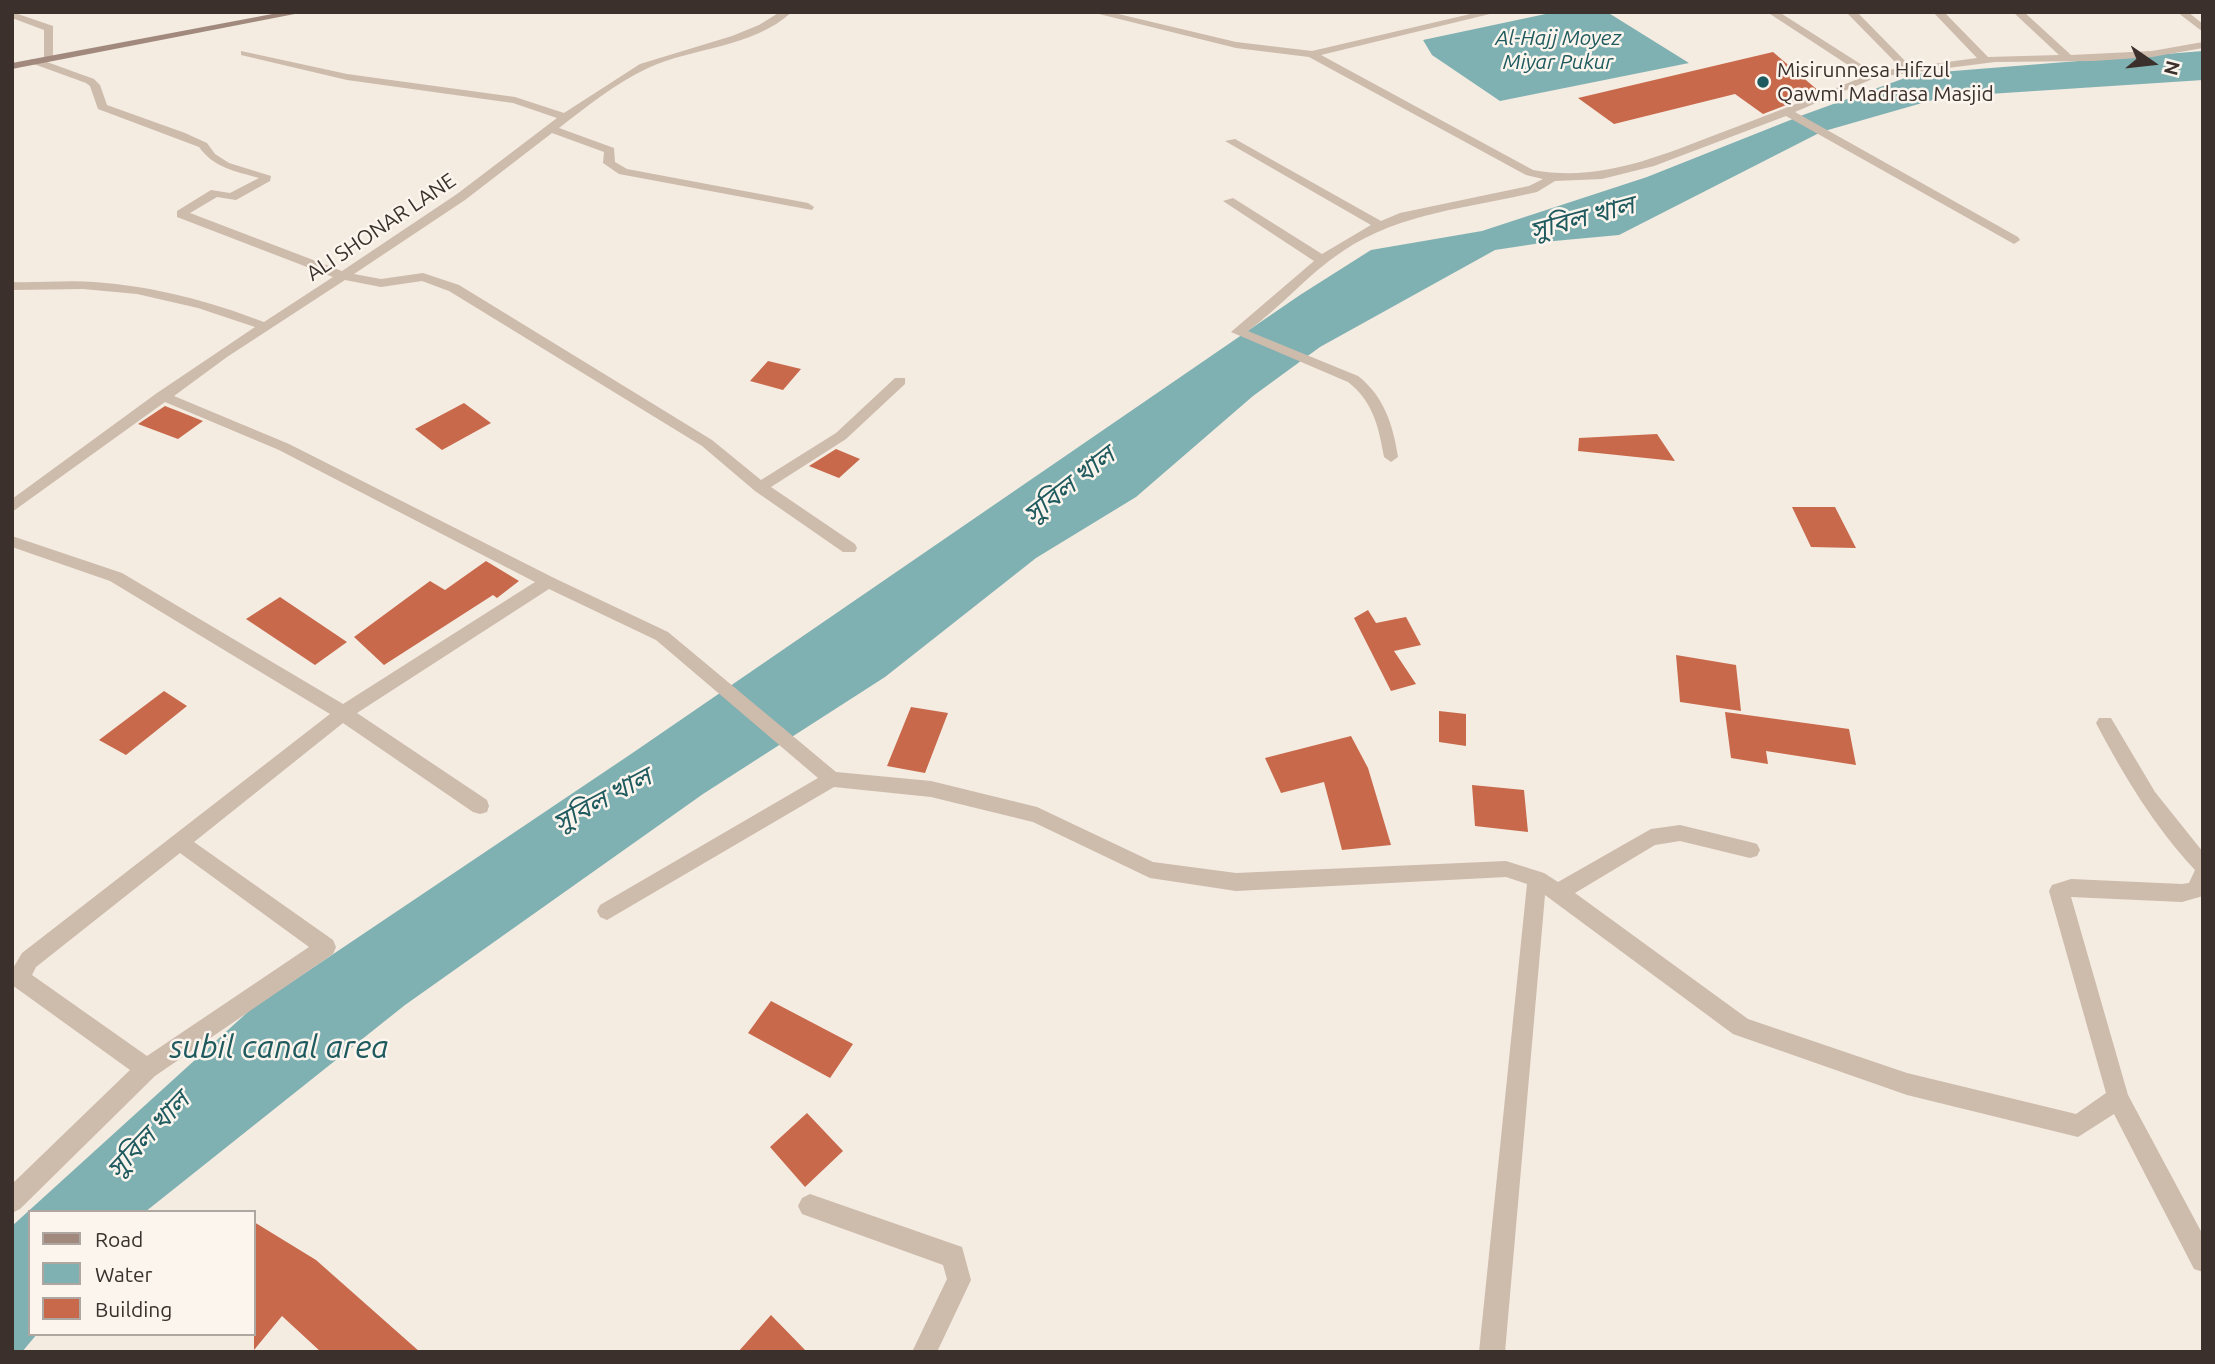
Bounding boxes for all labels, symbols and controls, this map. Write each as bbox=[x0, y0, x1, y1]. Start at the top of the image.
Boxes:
water label: Al-Hajj Moyez Miyar Pukur bbox=[1495, 25, 1621, 75]
north arrow bbox=[2117, 28, 2187, 98]
place label: Misirunnesa Hifzul Qawmi Madrasa Masjid bbox=[1777, 57, 1994, 107]
text: N bbox=[2160, 59, 2185, 78]
marker: Misirunnesa Hifzul Qawmi Madrasa Masjid bbox=[1755, 74, 1771, 90]
street label: ALI SHONAR LANE bbox=[302, 168, 460, 286]
water label: সুবিল খাল bbox=[1526, 189, 1638, 247]
water label: সুবিল খাল bbox=[1017, 440, 1121, 530]
water label: সুবিল খাল bbox=[548, 761, 656, 839]
water label: subil canal area bbox=[169, 1028, 389, 1066]
water label: সুবিল খাল bbox=[100, 1085, 196, 1185]
legend bbox=[28, 1210, 256, 1336]
text: Road bbox=[95, 1227, 143, 1251]
text: Water bbox=[95, 1262, 153, 1286]
text: Building bbox=[95, 1297, 172, 1321]

